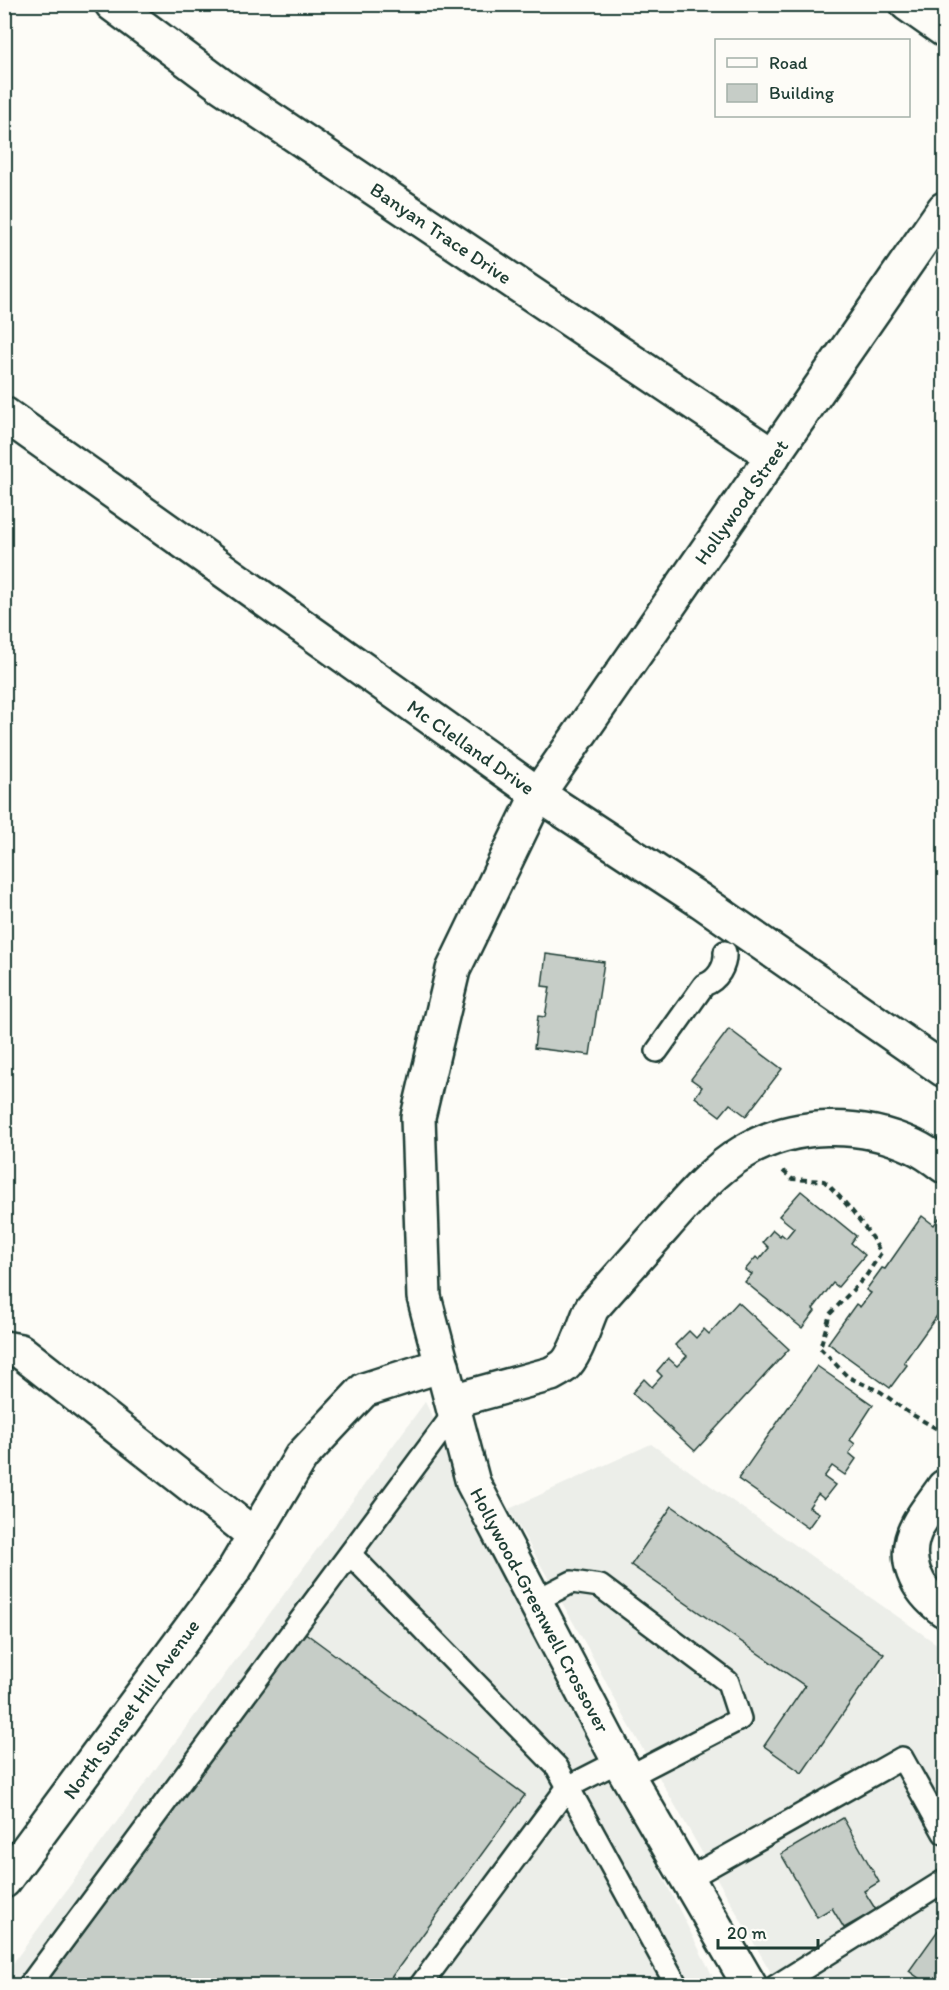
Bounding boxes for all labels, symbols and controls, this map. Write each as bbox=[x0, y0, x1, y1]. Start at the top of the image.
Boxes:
legend bbox=[715, 39, 910, 117]
text: Road bbox=[769, 52, 808, 74]
text: Building bbox=[769, 82, 835, 104]
street label: Banyan Trace Drive bbox=[366, 177, 516, 289]
street label: Hollywood Street bbox=[689, 434, 793, 569]
street label: Mc Clelland Drive bbox=[403, 694, 539, 800]
street label: Hollywood-Greenwell Crossover bbox=[465, 1483, 615, 1737]
street label: North Sunset Hill Avenue bbox=[58, 1614, 204, 1804]
scale bar bbox=[718, 1912, 818, 1950]
text: 20 m bbox=[727, 1922, 767, 1944]

